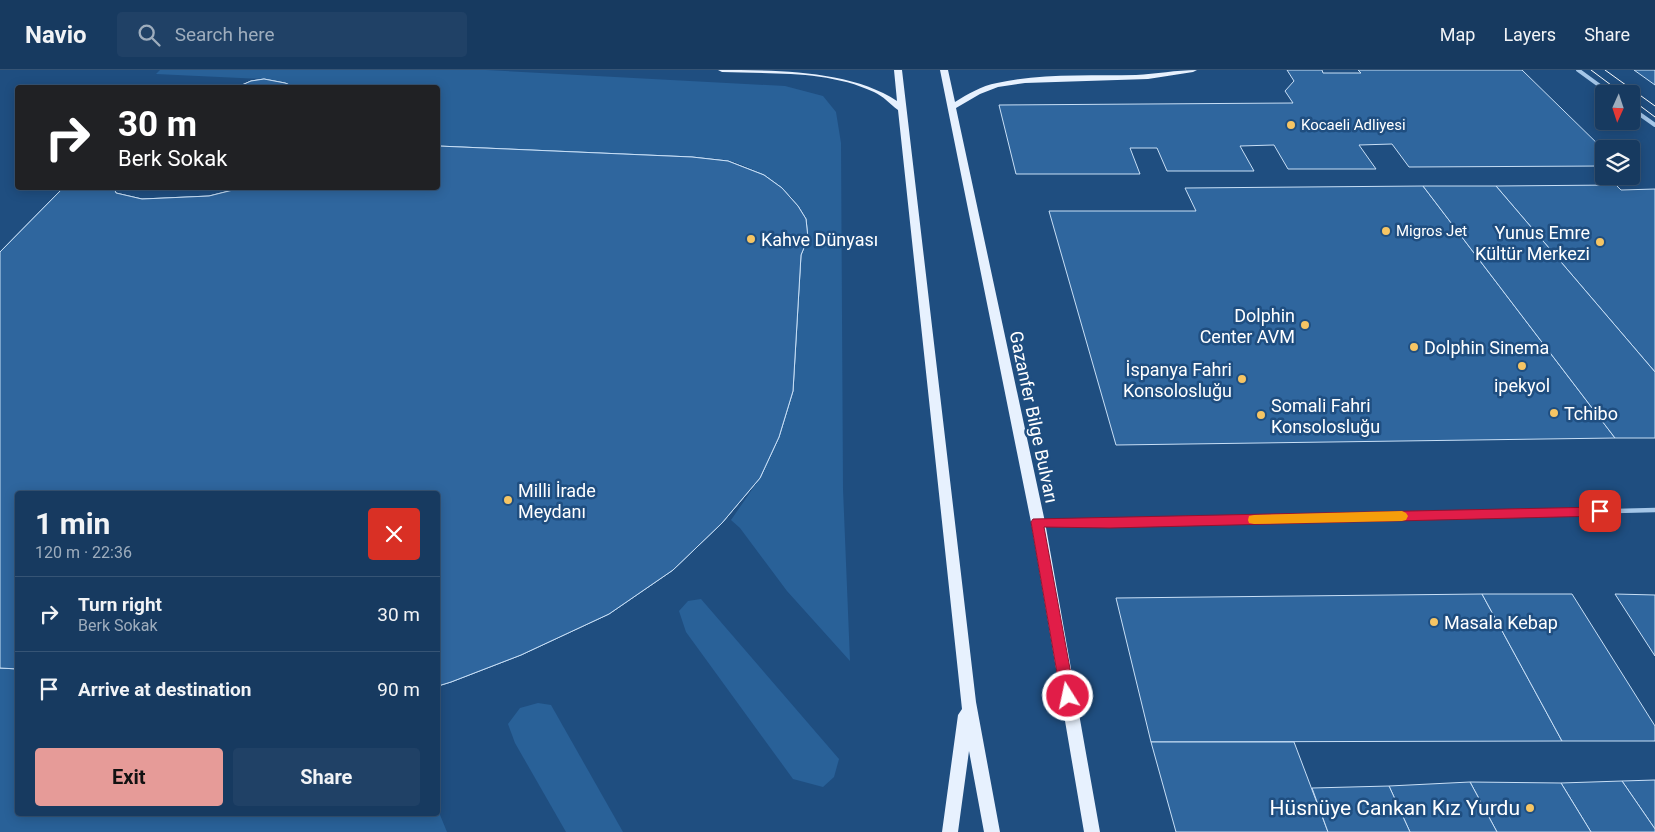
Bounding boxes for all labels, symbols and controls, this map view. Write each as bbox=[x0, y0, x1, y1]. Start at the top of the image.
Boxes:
search box bbox=[117, 12, 467, 57]
text: Navio bbox=[25, 21, 87, 49]
icon: search bbox=[135, 21, 163, 49]
text: Search here bbox=[175, 23, 275, 46]
text: Map bbox=[1440, 24, 1475, 45]
text: Layers bbox=[1503, 24, 1556, 45]
text: Share bbox=[1584, 24, 1630, 45]
north arrow bbox=[1595, 85, 1640, 130]
map controls bbox=[1595, 85, 1640, 185]
text: 30 m bbox=[118, 104, 197, 145]
icon: right bbox=[35, 105, 100, 170]
place label: Kocaeli Adliyesi bbox=[1301, 116, 1406, 134]
marker: Kocaeli Adliyesi bbox=[1285, 119, 1297, 131]
button: layers bbox=[1595, 140, 1640, 185]
text: Berk Sokak bbox=[118, 146, 227, 171]
place label: Migros Jet bbox=[1396, 222, 1467, 240]
place label: Yunus Emre Kültür Merkezi bbox=[1475, 222, 1590, 264]
marker: Migros Jet bbox=[1380, 225, 1392, 237]
place label: Kahve Dünyası bbox=[761, 229, 878, 250]
marker: Kahve Dünyası bbox=[745, 233, 757, 245]
marker: Yunus Emre Kültür Merkezi bbox=[1594, 236, 1606, 248]
place label: Dolphin Center AVM bbox=[1200, 305, 1295, 347]
marker: Dolphin Center AVM bbox=[1299, 319, 1311, 331]
street label: Gazanfer Bilge Bulvarı bbox=[1005, 329, 1063, 505]
place label: Dolphin Sinema bbox=[1424, 337, 1549, 358]
marker: Dolphin Sinema bbox=[1408, 341, 1420, 353]
place label: İspanya Fahri Konsolosluğu bbox=[1123, 359, 1232, 401]
marker: ipekyol bbox=[1516, 360, 1528, 372]
marker: İspanya Fahri Konsolosluğu bbox=[1236, 373, 1248, 385]
place label: ipekyol bbox=[1494, 375, 1550, 396]
place label: Somali Fahri Konsolosluğu bbox=[1271, 395, 1380, 437]
place label: Tchibo bbox=[1564, 403, 1618, 424]
marker: Tchibo bbox=[1548, 407, 1560, 419]
marker: Somali Fahri Konsolosluğu bbox=[1255, 409, 1267, 421]
place label: Milli İrade Meydanı bbox=[518, 480, 596, 522]
pin bbox=[1579, 490, 1621, 532]
marker: Milli İrade Meydanı bbox=[502, 494, 514, 506]
icon: arrive bbox=[1586, 497, 1614, 525]
text: 1 min bbox=[35, 506, 110, 541]
button: close bbox=[368, 508, 420, 560]
text: 120 m · 22:36 bbox=[35, 543, 132, 562]
text: Turn right bbox=[78, 593, 162, 616]
icon: right bbox=[35, 600, 63, 628]
text: 30 m bbox=[377, 603, 420, 626]
place label: Masala Kebap bbox=[1444, 612, 1558, 633]
text: Berk Sokak bbox=[78, 616, 158, 635]
marker: Masala Kebap bbox=[1428, 616, 1440, 628]
position arrow bbox=[1041, 669, 1093, 721]
icon: arrive bbox=[35, 675, 63, 703]
text: Arrive at destination bbox=[78, 678, 251, 701]
text: 90 m bbox=[377, 678, 420, 701]
button: Exit bbox=[35, 748, 223, 806]
button: Share bbox=[233, 748, 420, 806]
place label: Hüsnüye Cankan Kız Yurdu bbox=[1270, 796, 1520, 820]
marker: Hüsnüye Cankan Kız Yurdu bbox=[1524, 802, 1536, 814]

